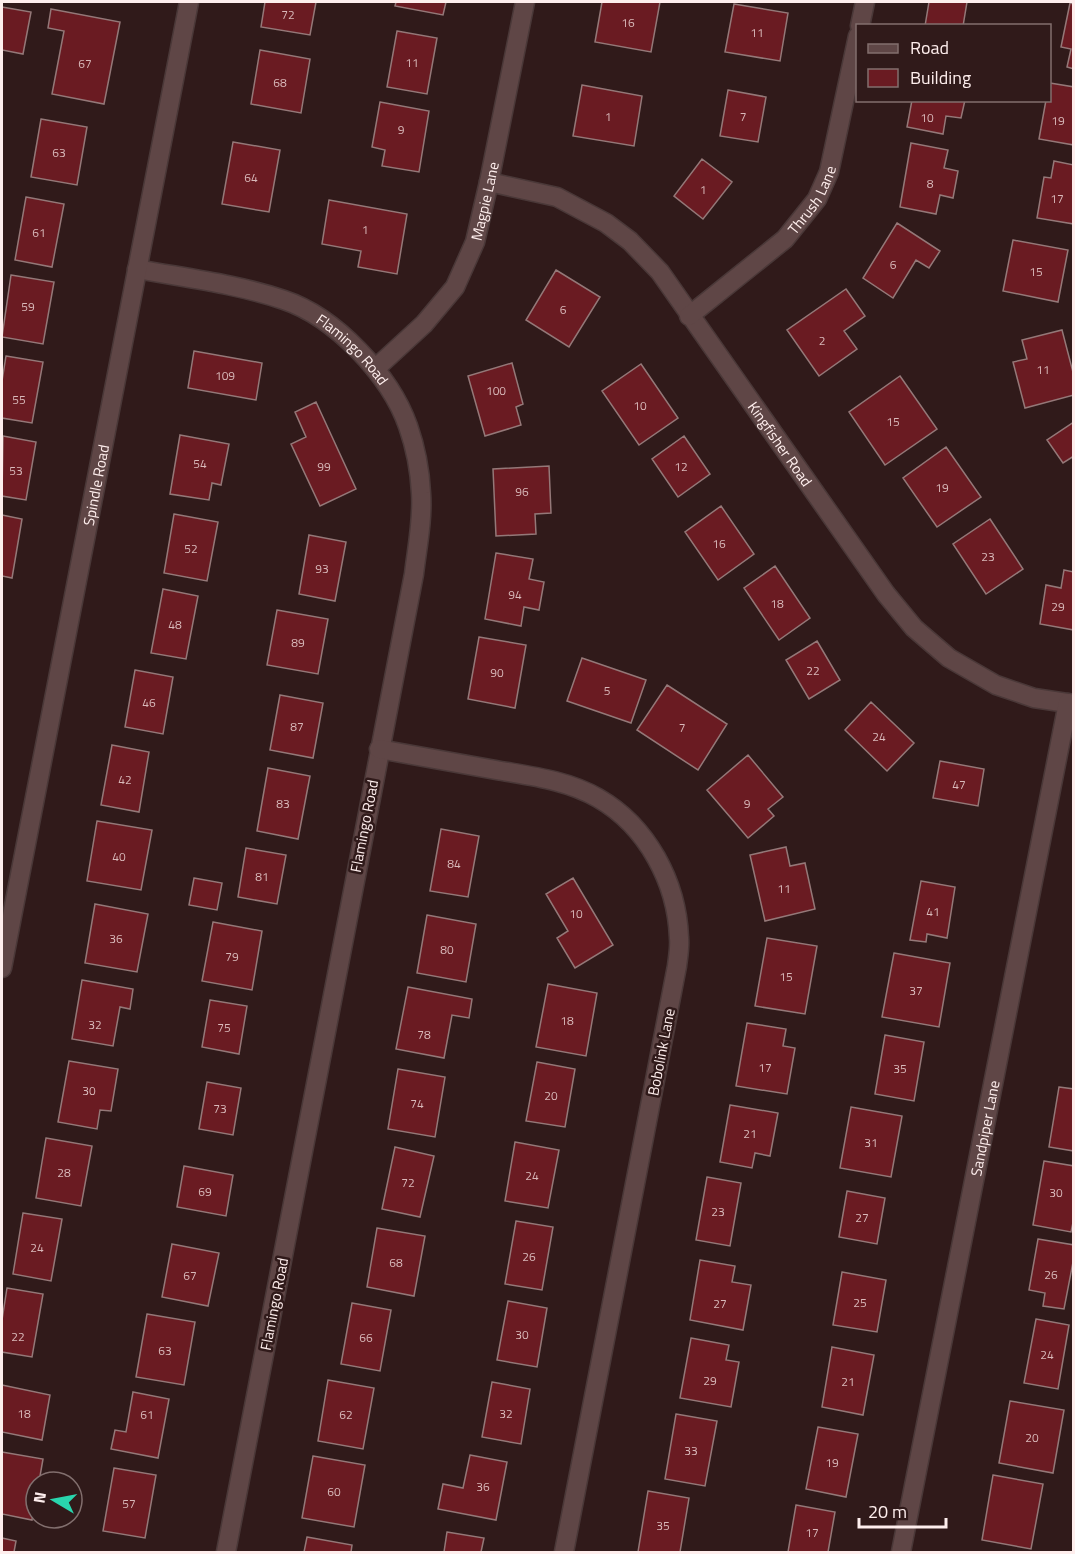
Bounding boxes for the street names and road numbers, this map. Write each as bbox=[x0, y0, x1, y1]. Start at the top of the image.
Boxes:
street label: Magpie Lane bbox=[464, 160, 504, 243]
street label: Thrush Lane bbox=[782, 164, 842, 239]
street label: Flamingo Road bbox=[312, 308, 395, 390]
street label: Kingfisher Road bbox=[743, 396, 818, 491]
street label: Spindle Road bbox=[76, 442, 115, 527]
street label: Flamingo Road bbox=[344, 778, 384, 874]
street label: Bobolink Lane bbox=[641, 1006, 681, 1098]
street label: Sandpiper Lane bbox=[964, 1078, 1005, 1178]
street label: Flamingo Road bbox=[254, 1256, 294, 1352]

